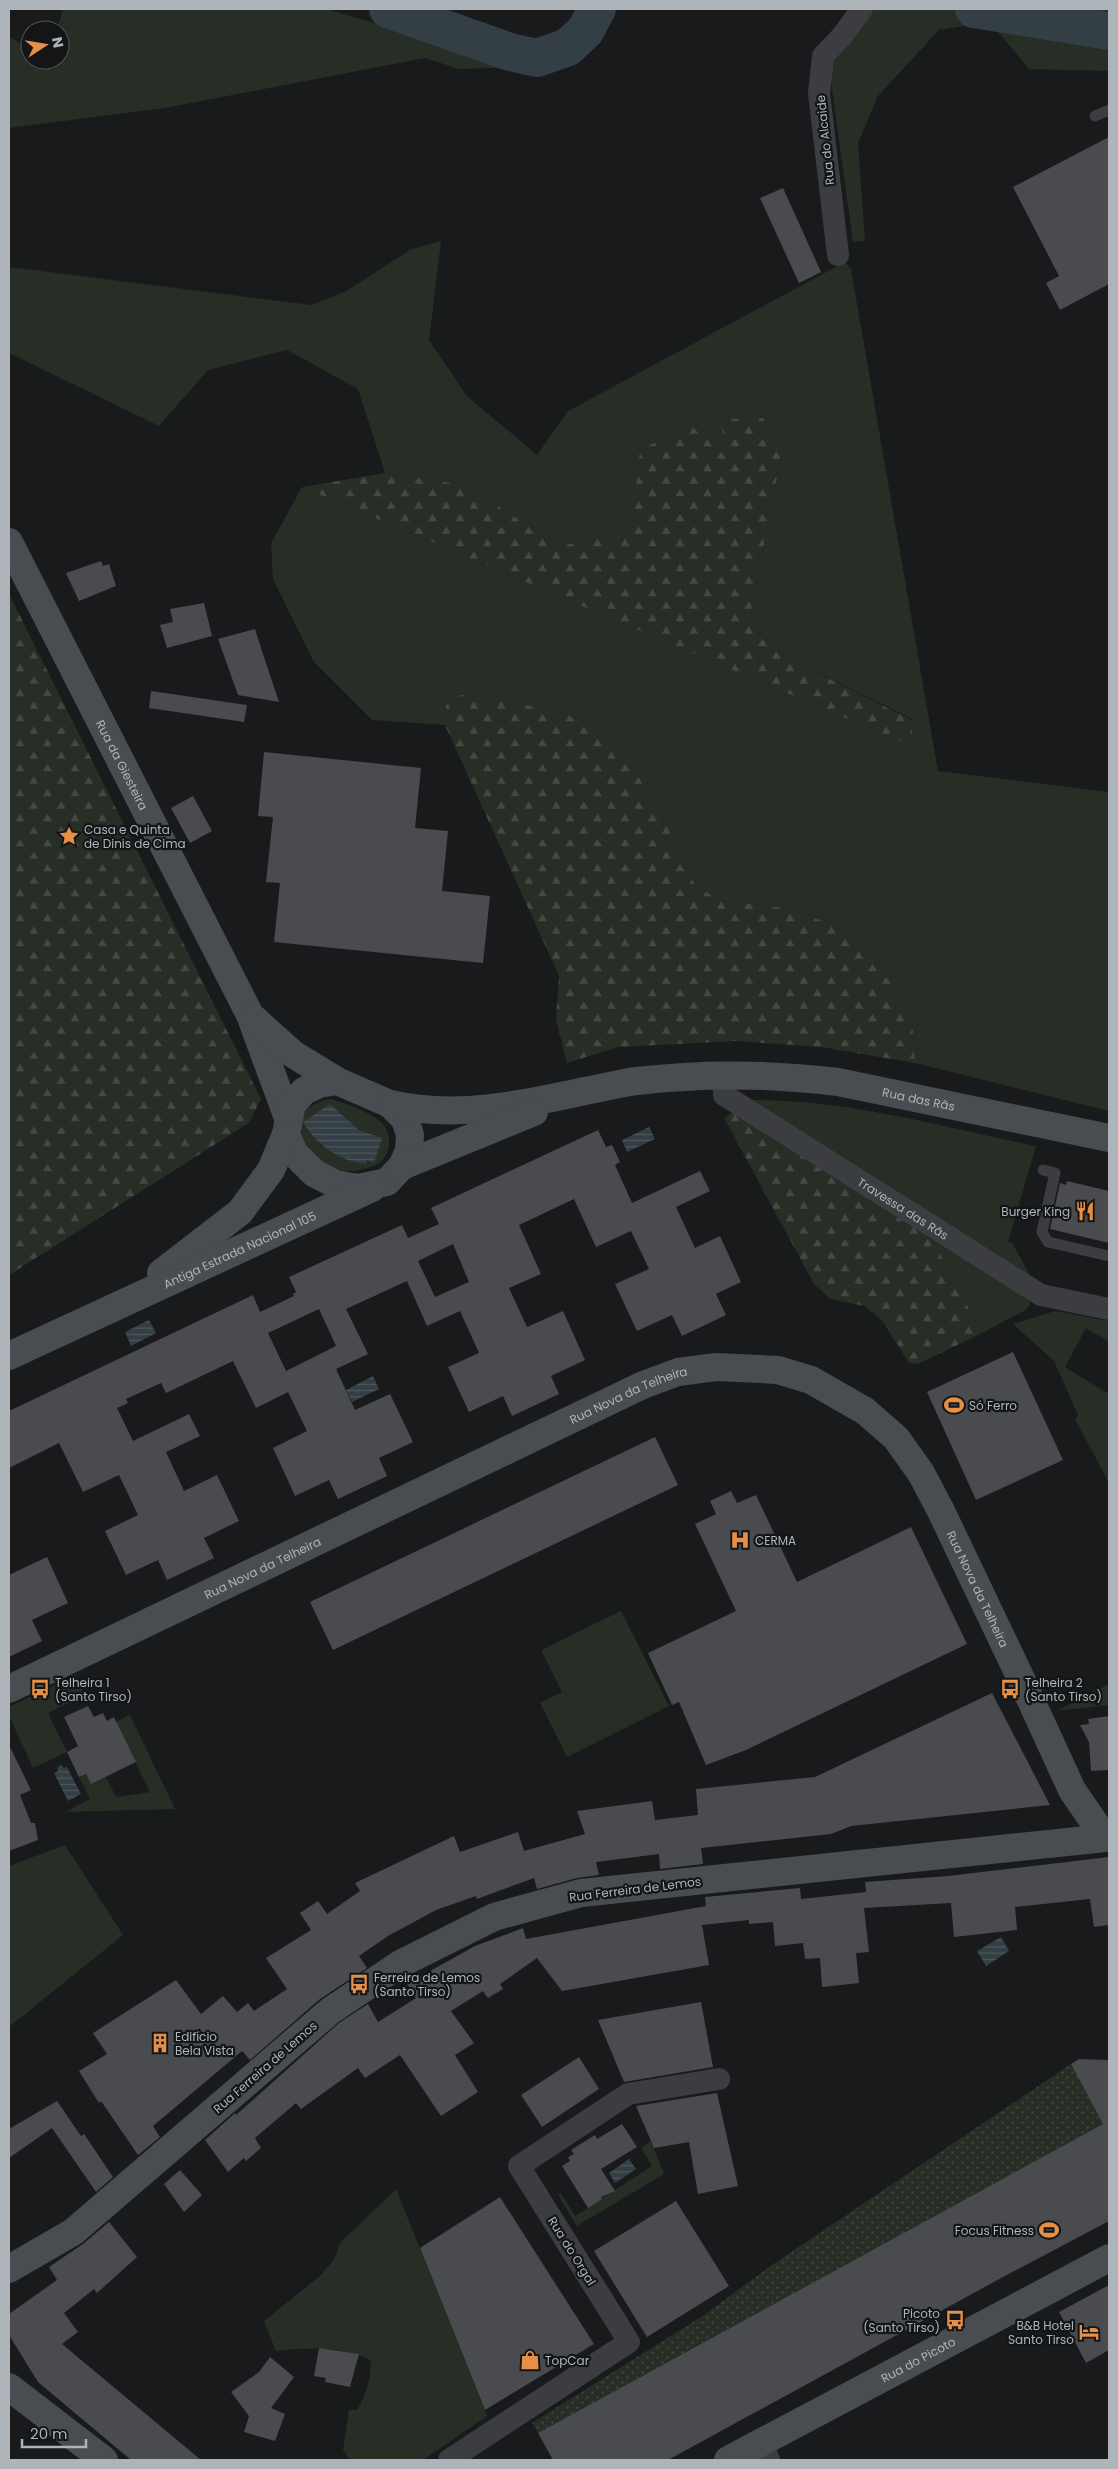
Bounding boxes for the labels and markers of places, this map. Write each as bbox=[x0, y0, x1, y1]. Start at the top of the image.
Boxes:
place label: Casa e Quinta de Dinis de Cima bbox=[84, 821, 186, 852]
place icon: Casa e Quinta de Dinis de Cima bbox=[58, 825, 80, 847]
restaurant icon: Burger King bbox=[1074, 1200, 1096, 1222]
place label: Burger King bbox=[1001, 1203, 1070, 1220]
sports icon: Só Ferro bbox=[943, 1394, 965, 1416]
place label: Só Ferro bbox=[969, 1397, 1017, 1414]
hospital icon: CERMA bbox=[729, 1529, 751, 1551]
place label: CERMA bbox=[755, 1532, 796, 1549]
place label: Telheira 1 (Santo Tirso) bbox=[55, 1674, 132, 1705]
place label: Telheira 2 (Santo Tirso) bbox=[1025, 1674, 1102, 1705]
bus stop icon: Telheira 1 (Santo Tirso) bbox=[29, 1678, 51, 1700]
bus stop icon: Telheira 2 (Santo Tirso) bbox=[999, 1678, 1021, 1700]
place label: Ferreira de Lemos (Santo Tirso) bbox=[374, 1969, 480, 2000]
bus stop icon: Ferreira de Lemos (Santo Tirso) bbox=[348, 1973, 370, 1995]
place label: Edifício Bela Vista bbox=[175, 2028, 234, 2059]
building icon: Edifício Bela Vista bbox=[149, 2032, 171, 2054]
sports icon: Focus Fitness bbox=[1038, 2219, 1060, 2241]
place label: Focus Fitness bbox=[955, 2222, 1034, 2239]
place label: Picoto (Santo Tirso) bbox=[863, 2305, 940, 2336]
bus stop icon: Picoto (Santo Tirso) bbox=[944, 2309, 966, 2331]
place label: B&B Hotel Santo Tirso bbox=[1008, 2317, 1074, 2348]
hotel icon: B&B Hotel Santo Tirso bbox=[1078, 2321, 1100, 2343]
shop icon: TopCar bbox=[519, 2349, 541, 2371]
place label: TopCar bbox=[545, 2352, 590, 2369]

